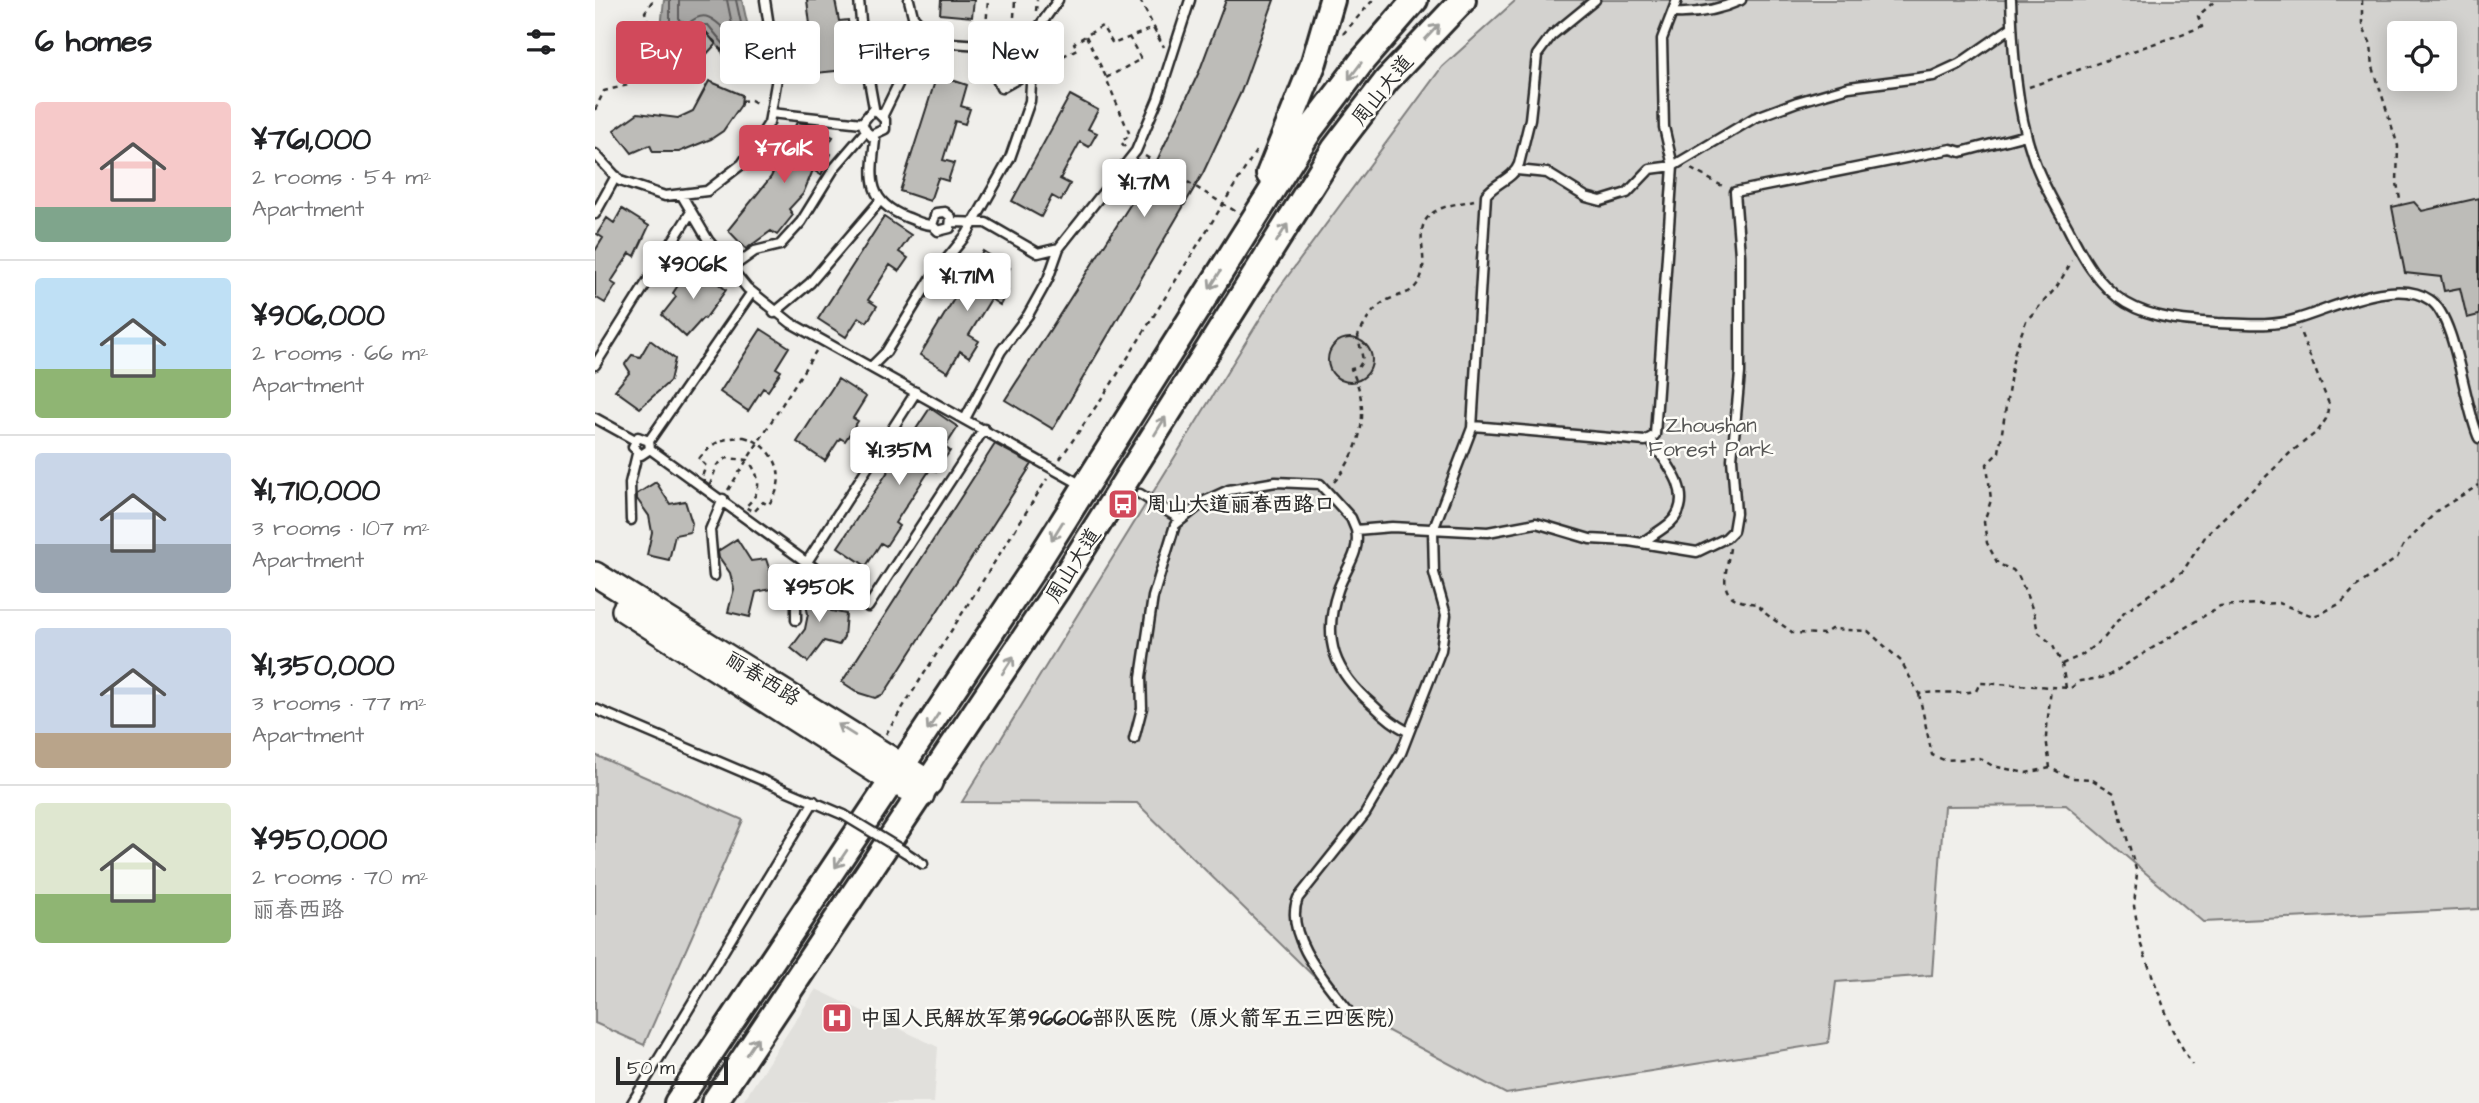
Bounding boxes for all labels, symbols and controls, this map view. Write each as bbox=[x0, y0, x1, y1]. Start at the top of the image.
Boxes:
text: 6 homes bbox=[35, 21, 152, 63]
chip: Buy bbox=[616, 21, 706, 84]
chip: Rent bbox=[720, 21, 820, 84]
chip: Filters bbox=[834, 21, 954, 84]
chip: New bbox=[968, 21, 1064, 84]
map controls bbox=[2387, 21, 2457, 91]
button: locate bbox=[2387, 21, 2457, 91]
icon: filters bbox=[522, 23, 560, 61]
one-way arrow bbox=[1423, 24, 1440, 41]
street label: 周山大道 bbox=[1345, 49, 1420, 132]
one-way arrow bbox=[1347, 61, 1362, 79]
text: ¥761,000 bbox=[252, 119, 371, 161]
pin: ¥761K bbox=[735, 125, 833, 185]
icon: home bbox=[91, 130, 175, 214]
text: ¥761K bbox=[755, 132, 813, 164]
pin: ¥1.7M bbox=[1095, 160, 1193, 219]
text: 2 rooms · 54 m² bbox=[252, 161, 432, 193]
text: ¥1.7M bbox=[1118, 166, 1170, 198]
text: Apartment bbox=[252, 193, 364, 225]
one-way arrow bbox=[1274, 224, 1289, 243]
pin: ¥906K bbox=[644, 242, 742, 301]
text: ¥906K bbox=[659, 248, 727, 280]
pin: ¥1.71M bbox=[910, 254, 1024, 313]
text: ¥1.71M bbox=[940, 260, 994, 292]
one-way arrow bbox=[1208, 270, 1222, 290]
text: ¥906,000 bbox=[252, 295, 385, 337]
icon: home bbox=[91, 306, 175, 390]
text: 2 rooms · 66 m² bbox=[252, 337, 429, 369]
text: Apartment bbox=[252, 369, 364, 401]
park label: Zhoushan Forest Park bbox=[1648, 411, 1774, 464]
one-way arrow bbox=[1154, 416, 1168, 436]
pin: ¥1.35M bbox=[842, 428, 956, 487]
text: ¥1.35M bbox=[866, 434, 932, 466]
text: ¥1,710,000 bbox=[252, 470, 381, 512]
icon: home bbox=[91, 481, 175, 565]
bus stop icon: 周山大道丽春西路口 bbox=[1106, 487, 1140, 521]
place label: 周山大道丽春西路口 bbox=[1146, 490, 1335, 519]
text: 3 rooms · 107 m² bbox=[252, 512, 430, 544]
one-way arrow bbox=[1050, 521, 1064, 541]
street label: 周山大道 bbox=[1039, 522, 1108, 609]
text: Apartment bbox=[252, 544, 364, 576]
pin: ¥950K bbox=[770, 564, 868, 624]
text: ¥950K bbox=[784, 571, 854, 603]
street label: 丽春西路 bbox=[719, 644, 806, 713]
text: ¥1,350,000 bbox=[252, 645, 395, 687]
icon: home bbox=[91, 656, 175, 740]
one-way arrow bbox=[1001, 656, 1015, 675]
text: 3 rooms · 77 m² bbox=[252, 687, 427, 719]
one-way arrow bbox=[926, 712, 940, 731]
text: Apartment bbox=[252, 719, 364, 751]
one-way arrow bbox=[837, 723, 856, 738]
text: ¥950,000 bbox=[252, 819, 387, 861]
icon: home bbox=[91, 831, 175, 915]
one-way arrow bbox=[834, 849, 848, 868]
text: 2 rooms · 70 m² bbox=[252, 861, 428, 893]
text: 丽春西路 bbox=[252, 894, 344, 926]
hospital icon: 中国人民解放军第96606部队医院（原火箭军五三四医院） bbox=[820, 1001, 854, 1035]
place label: 中国人民解放军第96606部队医院（原火箭军五三四医院） bbox=[860, 1004, 1408, 1033]
one-way arrow bbox=[745, 1037, 759, 1057]
scale bar bbox=[616, 1054, 728, 1086]
text: 50 m bbox=[627, 1055, 675, 1082]

